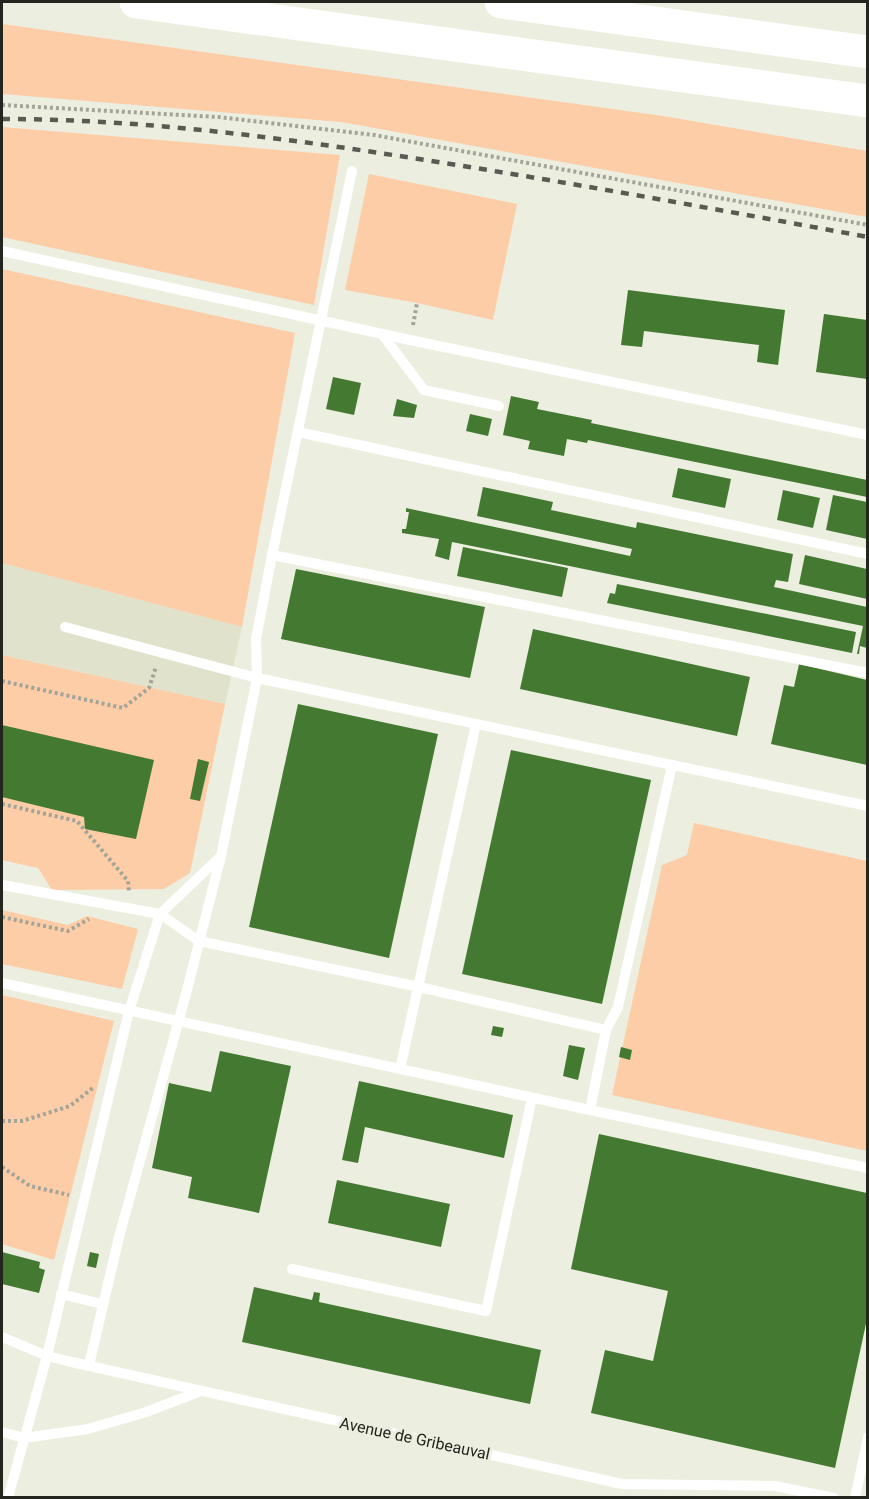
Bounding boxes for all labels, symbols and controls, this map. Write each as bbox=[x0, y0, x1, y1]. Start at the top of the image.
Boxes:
street label: Avenue de Gribeauval bbox=[338, 1413, 492, 1464]

